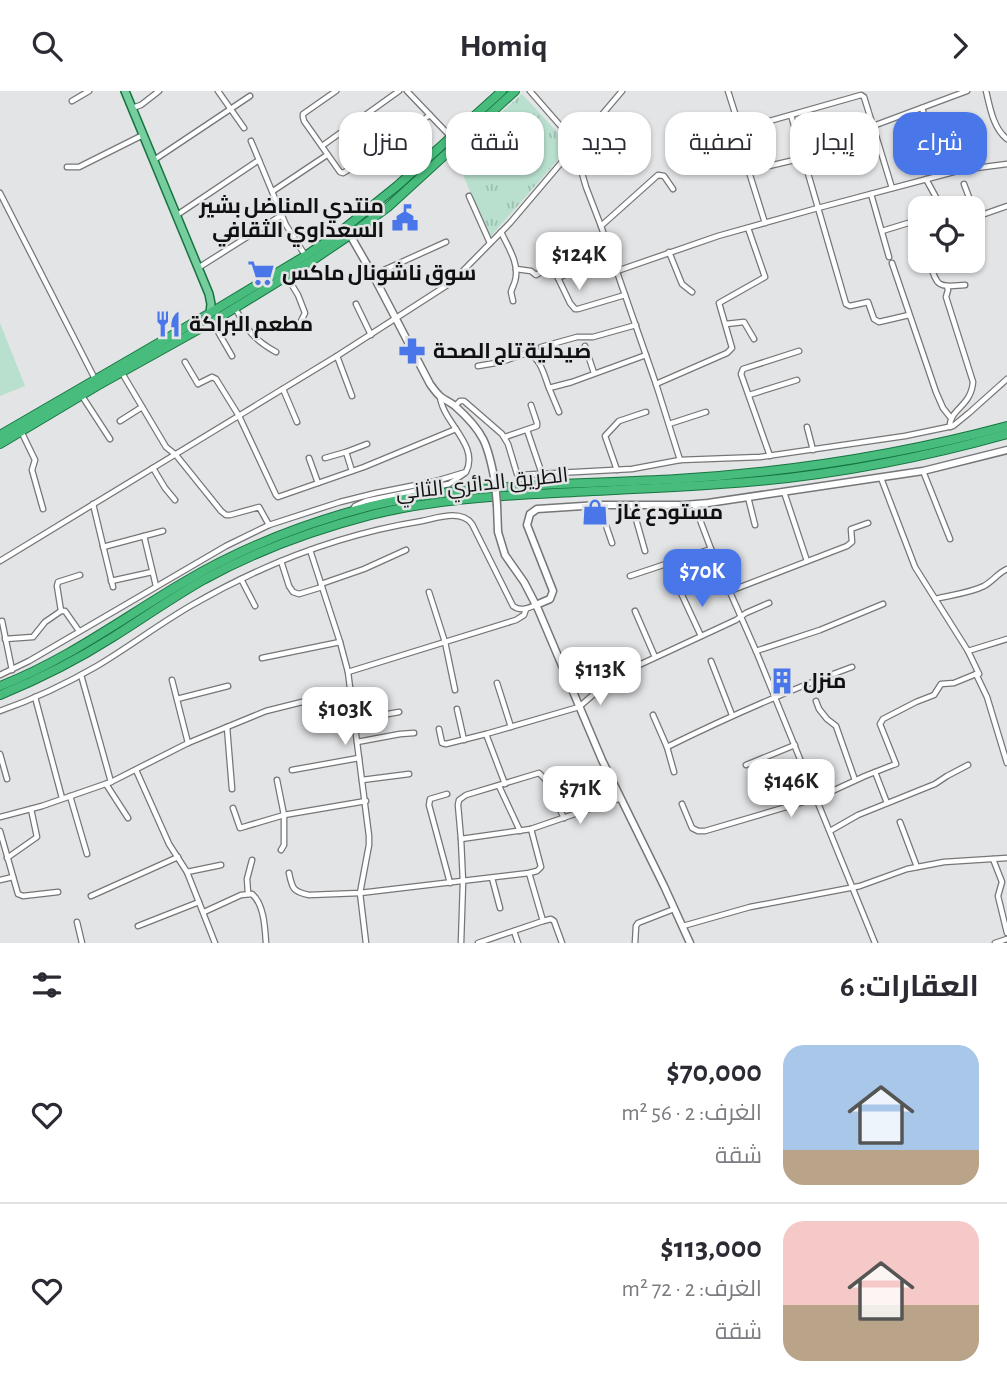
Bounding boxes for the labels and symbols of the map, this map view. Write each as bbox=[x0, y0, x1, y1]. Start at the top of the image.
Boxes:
place label: منتدي المناضل بشير السعداوي الثقافي bbox=[198, 195, 384, 247]
public building icon: منتدي المناضل بشير السعداوي الثقافي bbox=[390, 203, 420, 233]
pin: $124K bbox=[530, 233, 628, 292]
supermarket icon: سوق ناشونال ماكس bbox=[246, 258, 276, 288]
place label: سوق ناشونال ماكس bbox=[282, 262, 476, 286]
restaurant icon: مطعم البراكة bbox=[153, 309, 183, 339]
place label: مطعم البراكة bbox=[189, 314, 313, 338]
pharmacy icon: صيدلية تاج الصحة bbox=[397, 336, 427, 366]
place label: صيدلية تاج الصحة bbox=[433, 341, 591, 365]
street label: الطريق الدائري الثاني bbox=[395, 464, 570, 508]
shop icon: مستودع غاز bbox=[580, 497, 610, 527]
place label: مستودع غاز bbox=[615, 502, 723, 526]
pin: $70K bbox=[661, 549, 743, 609]
pin: $113K bbox=[551, 647, 649, 707]
building icon: منزل bbox=[767, 666, 797, 696]
place label: منزل bbox=[803, 671, 846, 693]
pin: $103K bbox=[296, 687, 394, 747]
pin: $146K bbox=[742, 759, 840, 819]
pin: $71K bbox=[539, 767, 621, 826]

